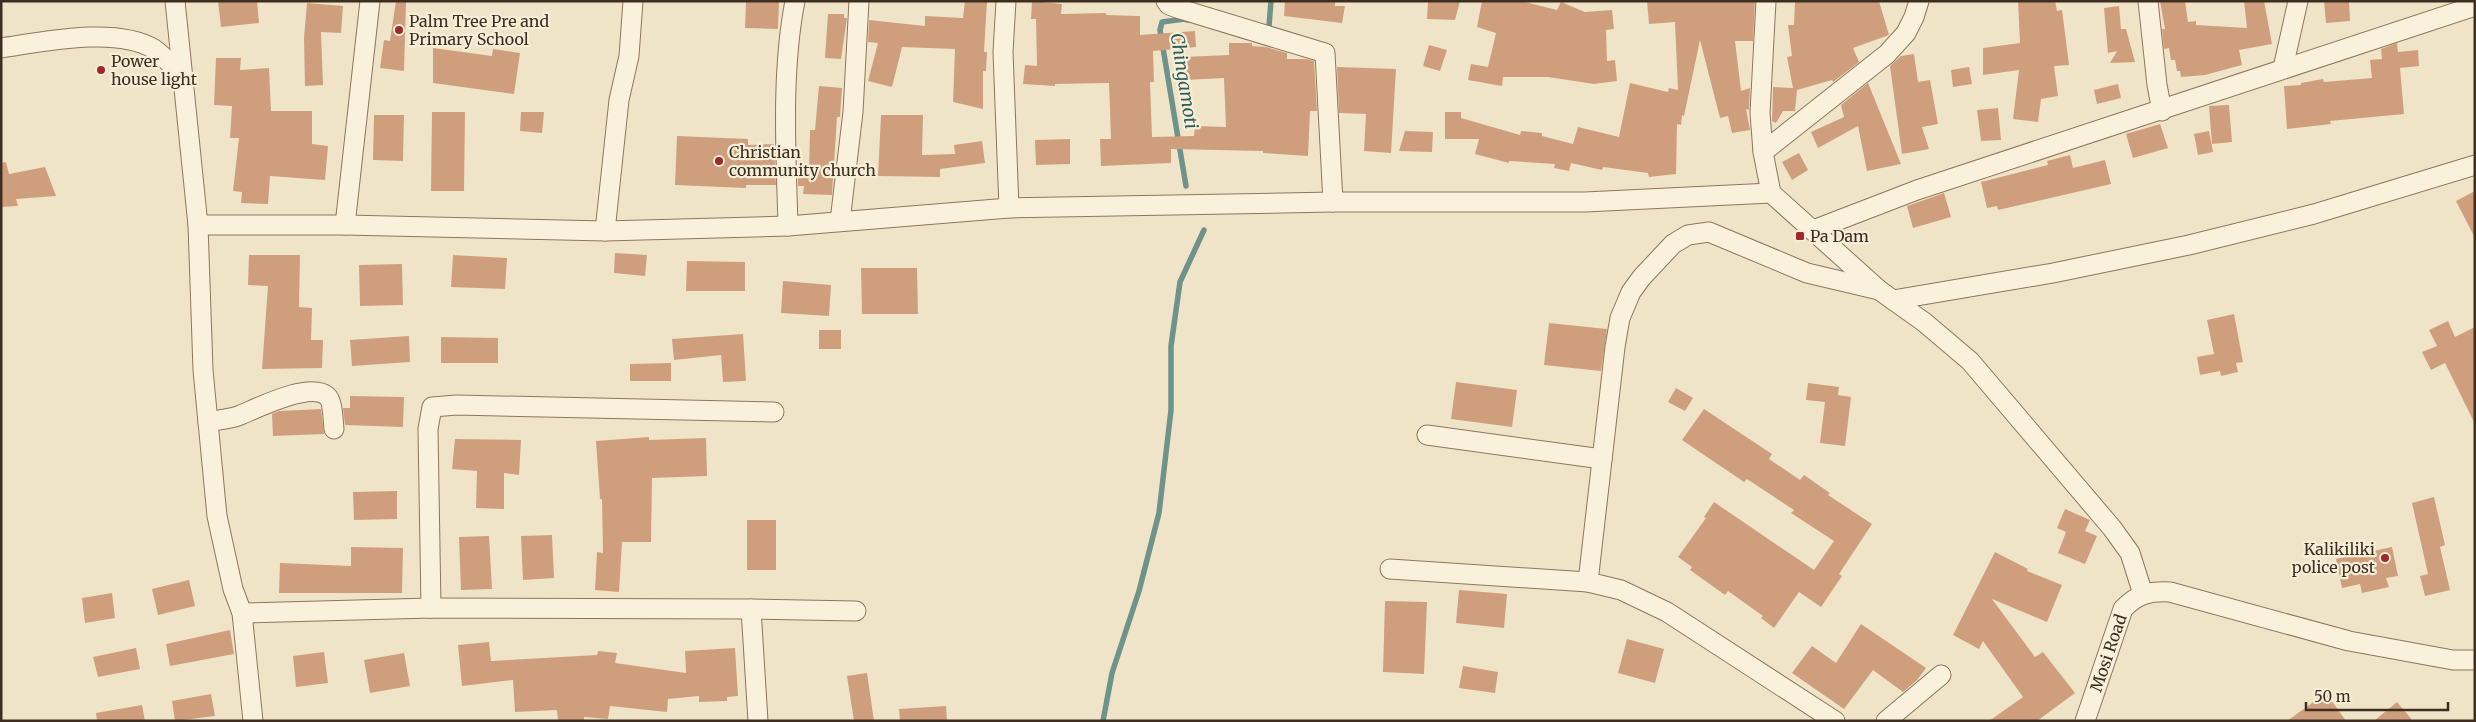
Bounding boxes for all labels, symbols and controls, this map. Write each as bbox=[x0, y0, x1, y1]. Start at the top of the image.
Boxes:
place label: Palm Tree Pre and Primary School bbox=[409, 11, 549, 49]
marker: Palm Tree Pre and Primary School bbox=[393, 24, 405, 36]
water label: Chingamoti bbox=[1166, 31, 1203, 131]
place label: Power house light bbox=[111, 51, 198, 89]
marker: Power house light bbox=[95, 64, 107, 76]
place label: Christian community church bbox=[729, 142, 876, 180]
marker: Christian community church bbox=[713, 155, 725, 167]
place label: Pa Dam bbox=[1810, 226, 1869, 246]
marker: Pa Dam bbox=[1794, 230, 1806, 242]
place label: Kalikiliki police post bbox=[2292, 539, 2376, 577]
marker: Kalikiliki police post bbox=[2379, 552, 2391, 564]
street label: Mosi Road bbox=[2086, 611, 2131, 694]
scale bar bbox=[2306, 680, 2448, 712]
text: 50 m bbox=[2314, 687, 2351, 706]

